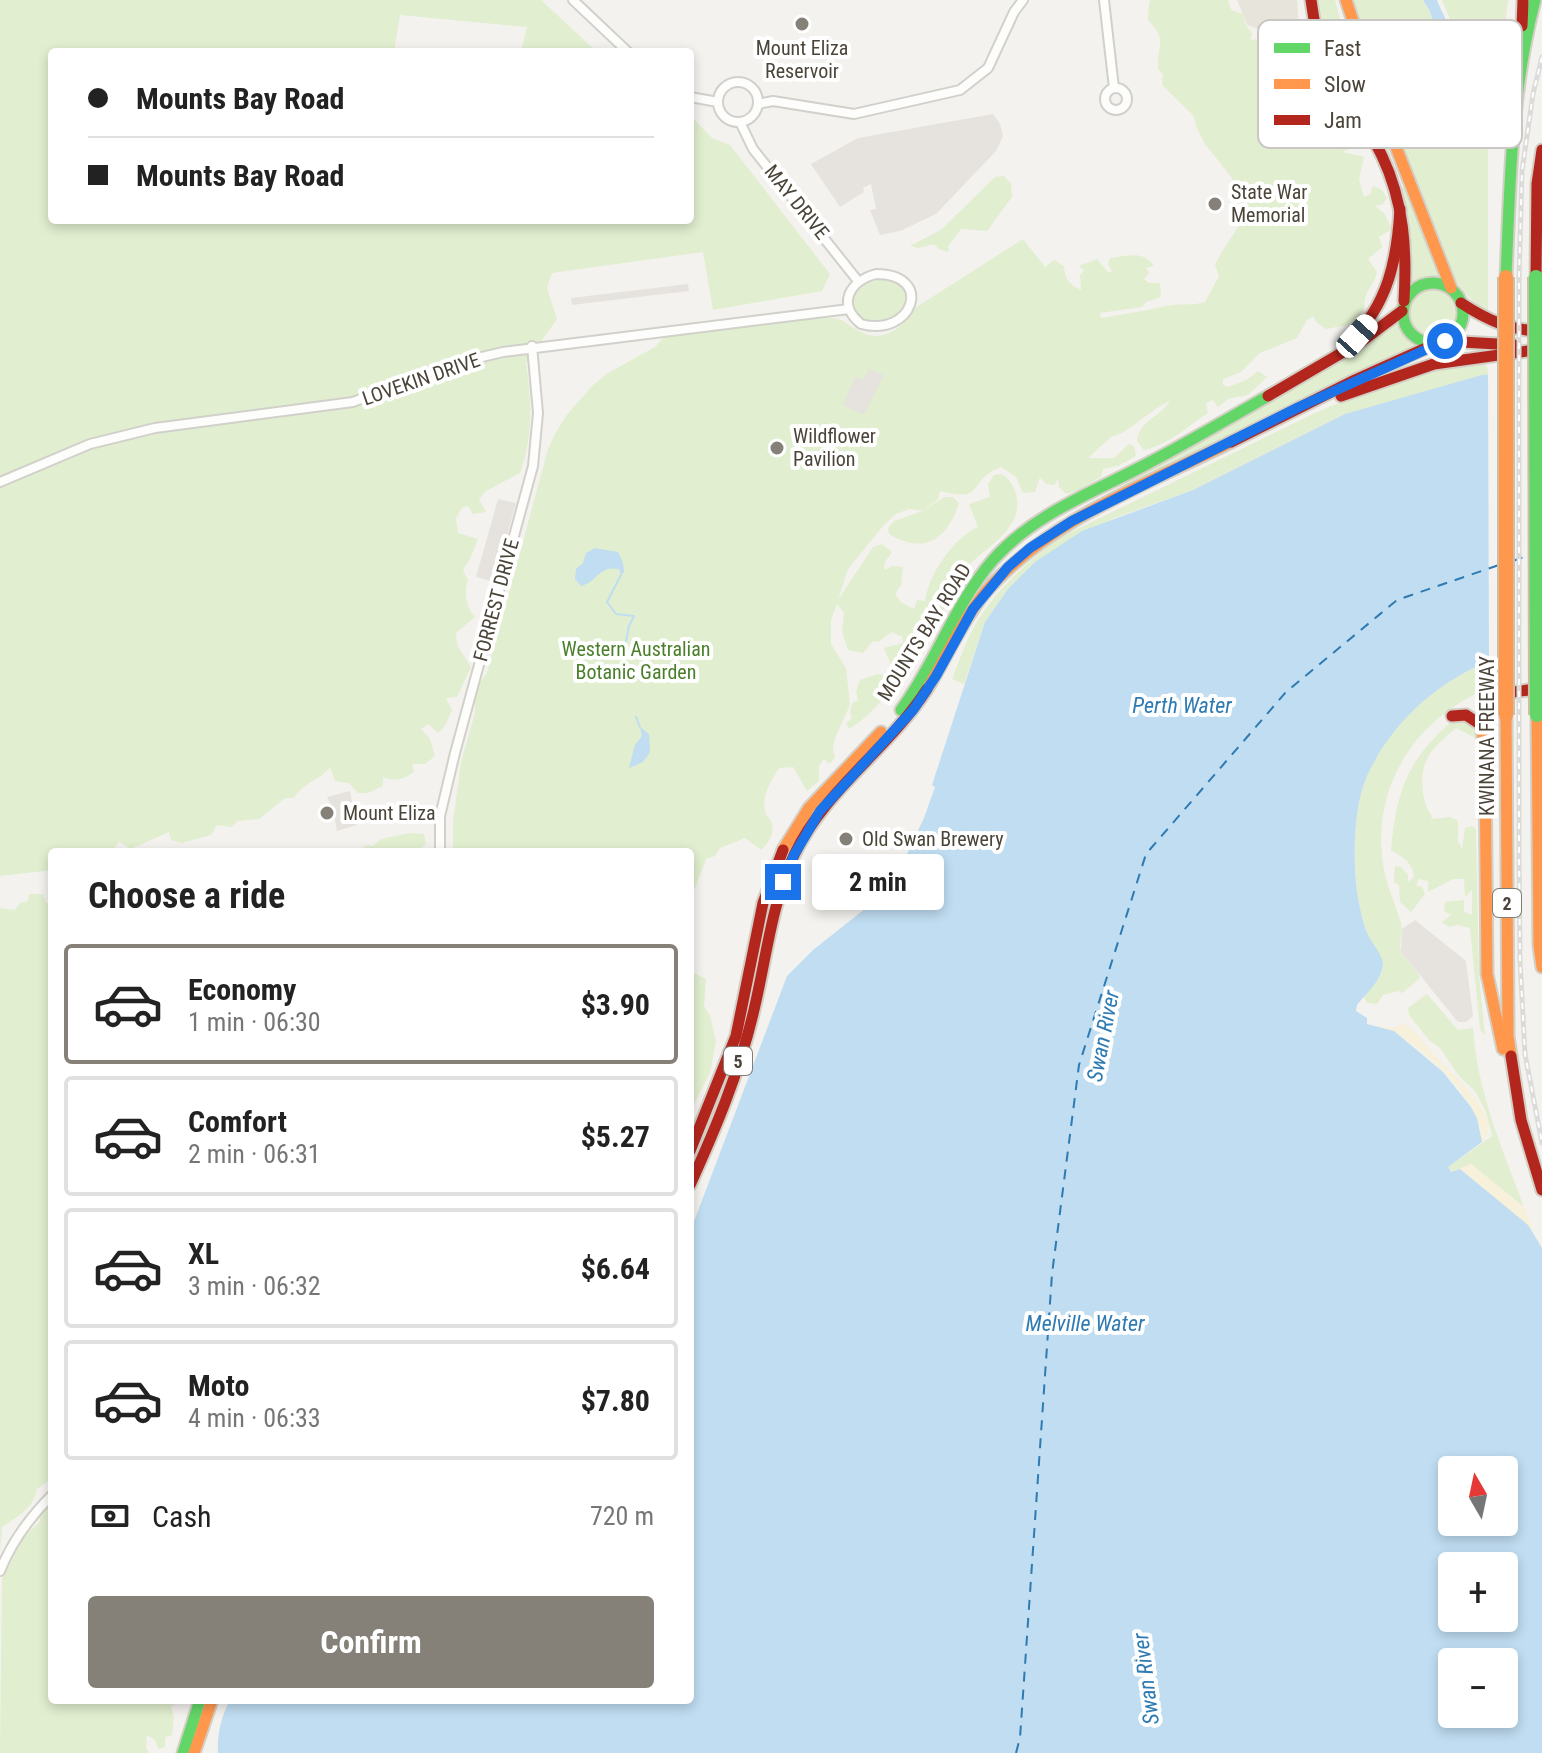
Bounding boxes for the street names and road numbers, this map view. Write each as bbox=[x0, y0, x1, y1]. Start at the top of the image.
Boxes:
street label: MAY DRIVE bbox=[760, 160, 834, 244]
street label: LOVEKIN DRIVE bbox=[359, 348, 483, 410]
street label: FORREST DRIVE bbox=[468, 536, 524, 664]
street label: MOUNTS BAY ROAD bbox=[872, 559, 976, 705]
street label: KWINANA FREEWAY bbox=[1475, 656, 1499, 816]
road number: 2 bbox=[1493, 889, 1521, 917]
road number: 5 bbox=[724, 1047, 752, 1075]

